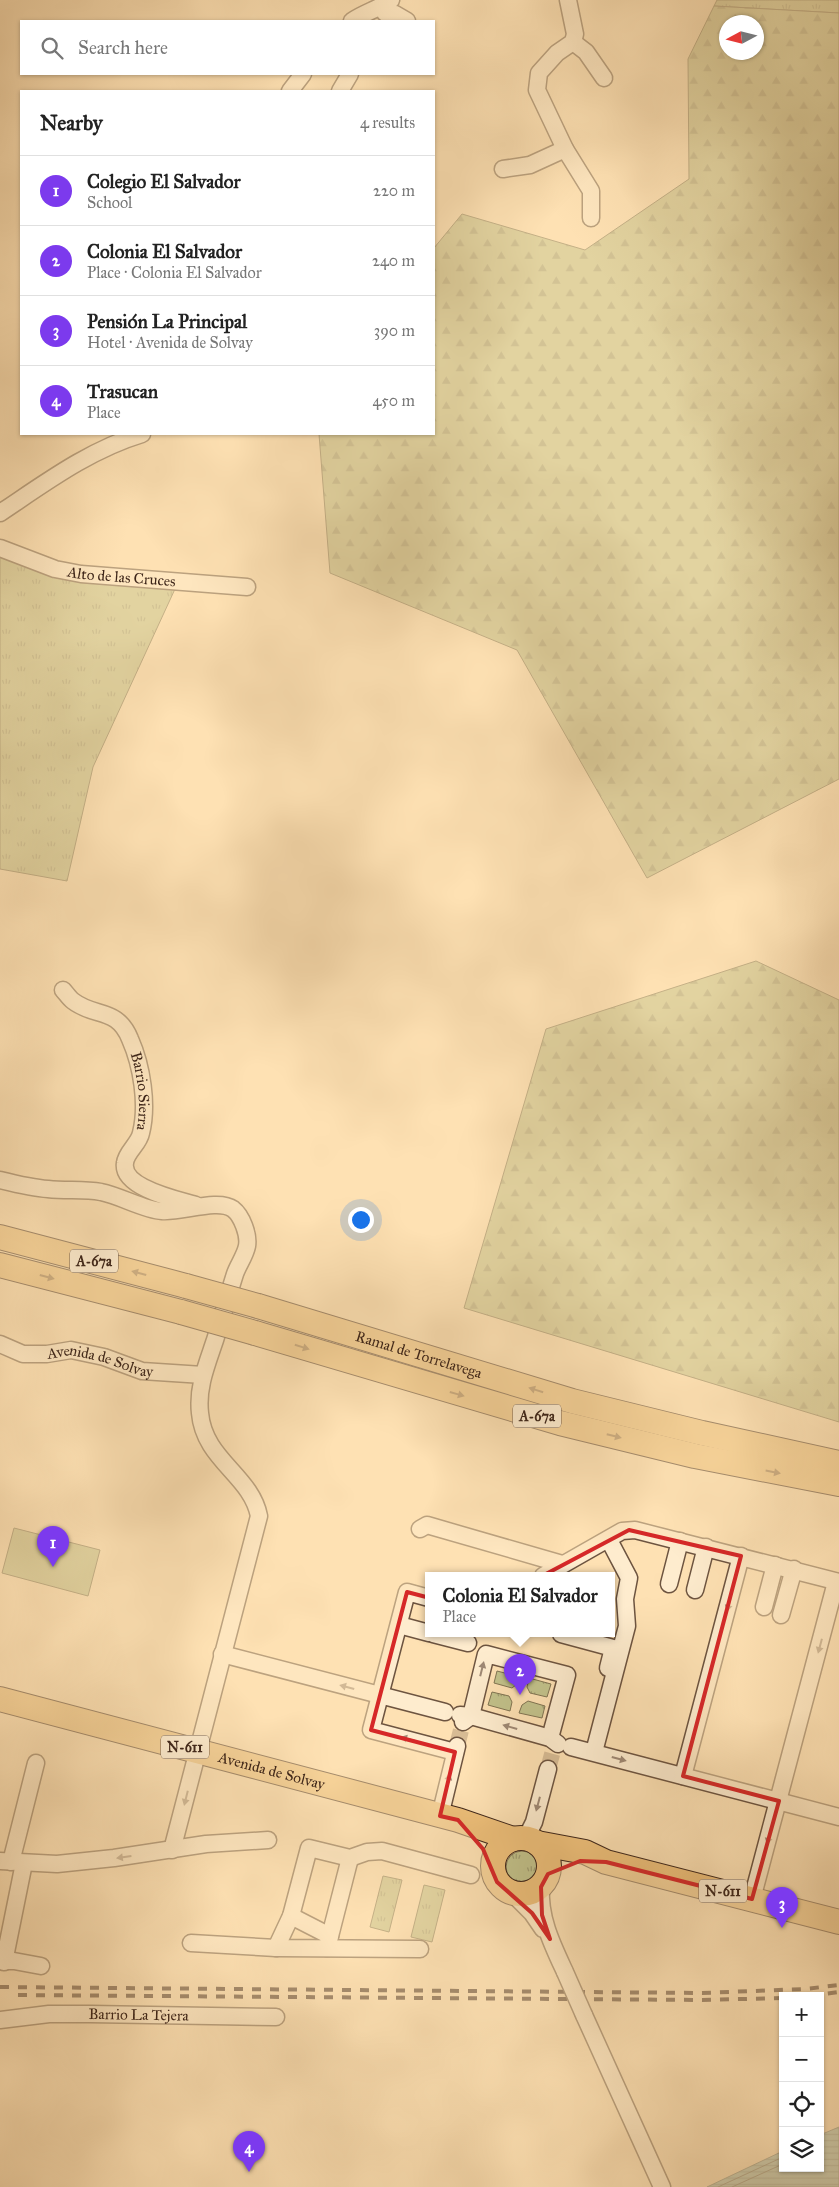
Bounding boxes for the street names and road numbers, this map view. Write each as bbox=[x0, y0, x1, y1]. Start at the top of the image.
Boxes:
street label: Alto de las Cruces bbox=[65, 562, 176, 590]
street label: Barrio Sierra bbox=[127, 1050, 153, 1133]
road number: A-67a bbox=[70, 1250, 118, 1272]
street label: Ramal de Torrelavega bbox=[353, 1327, 485, 1382]
street label: Avenida de Solvay bbox=[45, 1341, 155, 1381]
road number: A-67a bbox=[513, 1404, 561, 1428]
road number: N-611 bbox=[161, 1735, 209, 1758]
street label: Avenida de Solvay bbox=[215, 1748, 328, 1794]
road number: N-611 bbox=[699, 1880, 747, 1902]
street label: Barrio La Tejera bbox=[88, 2005, 190, 2025]

